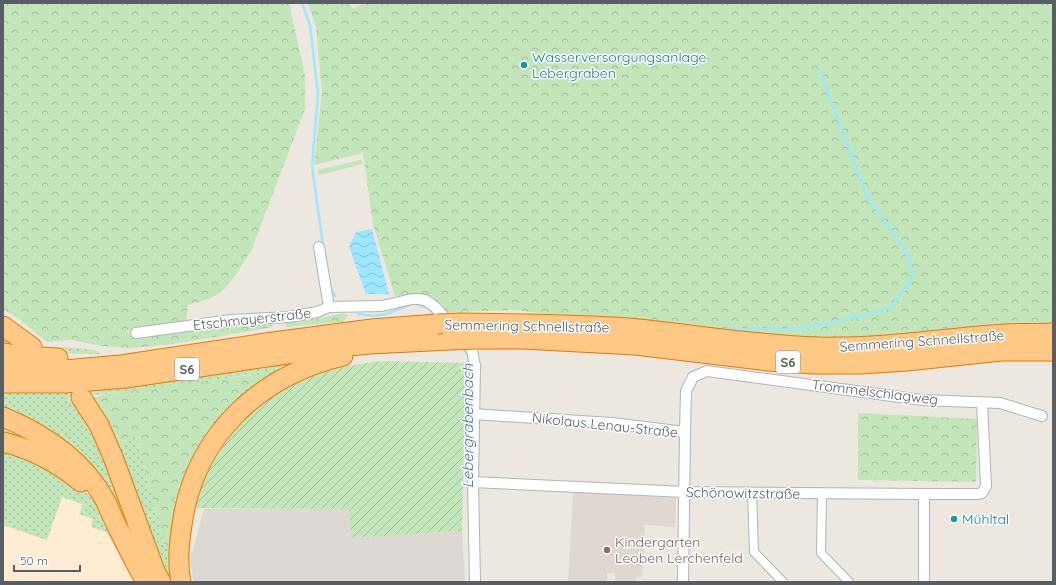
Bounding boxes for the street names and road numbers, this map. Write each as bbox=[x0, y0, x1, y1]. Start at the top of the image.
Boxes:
street label: Etschmayerstraße bbox=[192, 304, 312, 334]
street label: Semmering Schnellstraße bbox=[444, 316, 610, 336]
street label: Semmering Schnellstraße bbox=[839, 326, 1005, 356]
road number: S6 bbox=[776, 351, 800, 373]
road number: S6 bbox=[175, 358, 199, 380]
street label: Trommelschlagweg bbox=[811, 375, 939, 409]
street label: Nikolaus Lenau-Straße bbox=[531, 408, 679, 442]
street label: Schönowitzstraße bbox=[686, 483, 800, 503]

